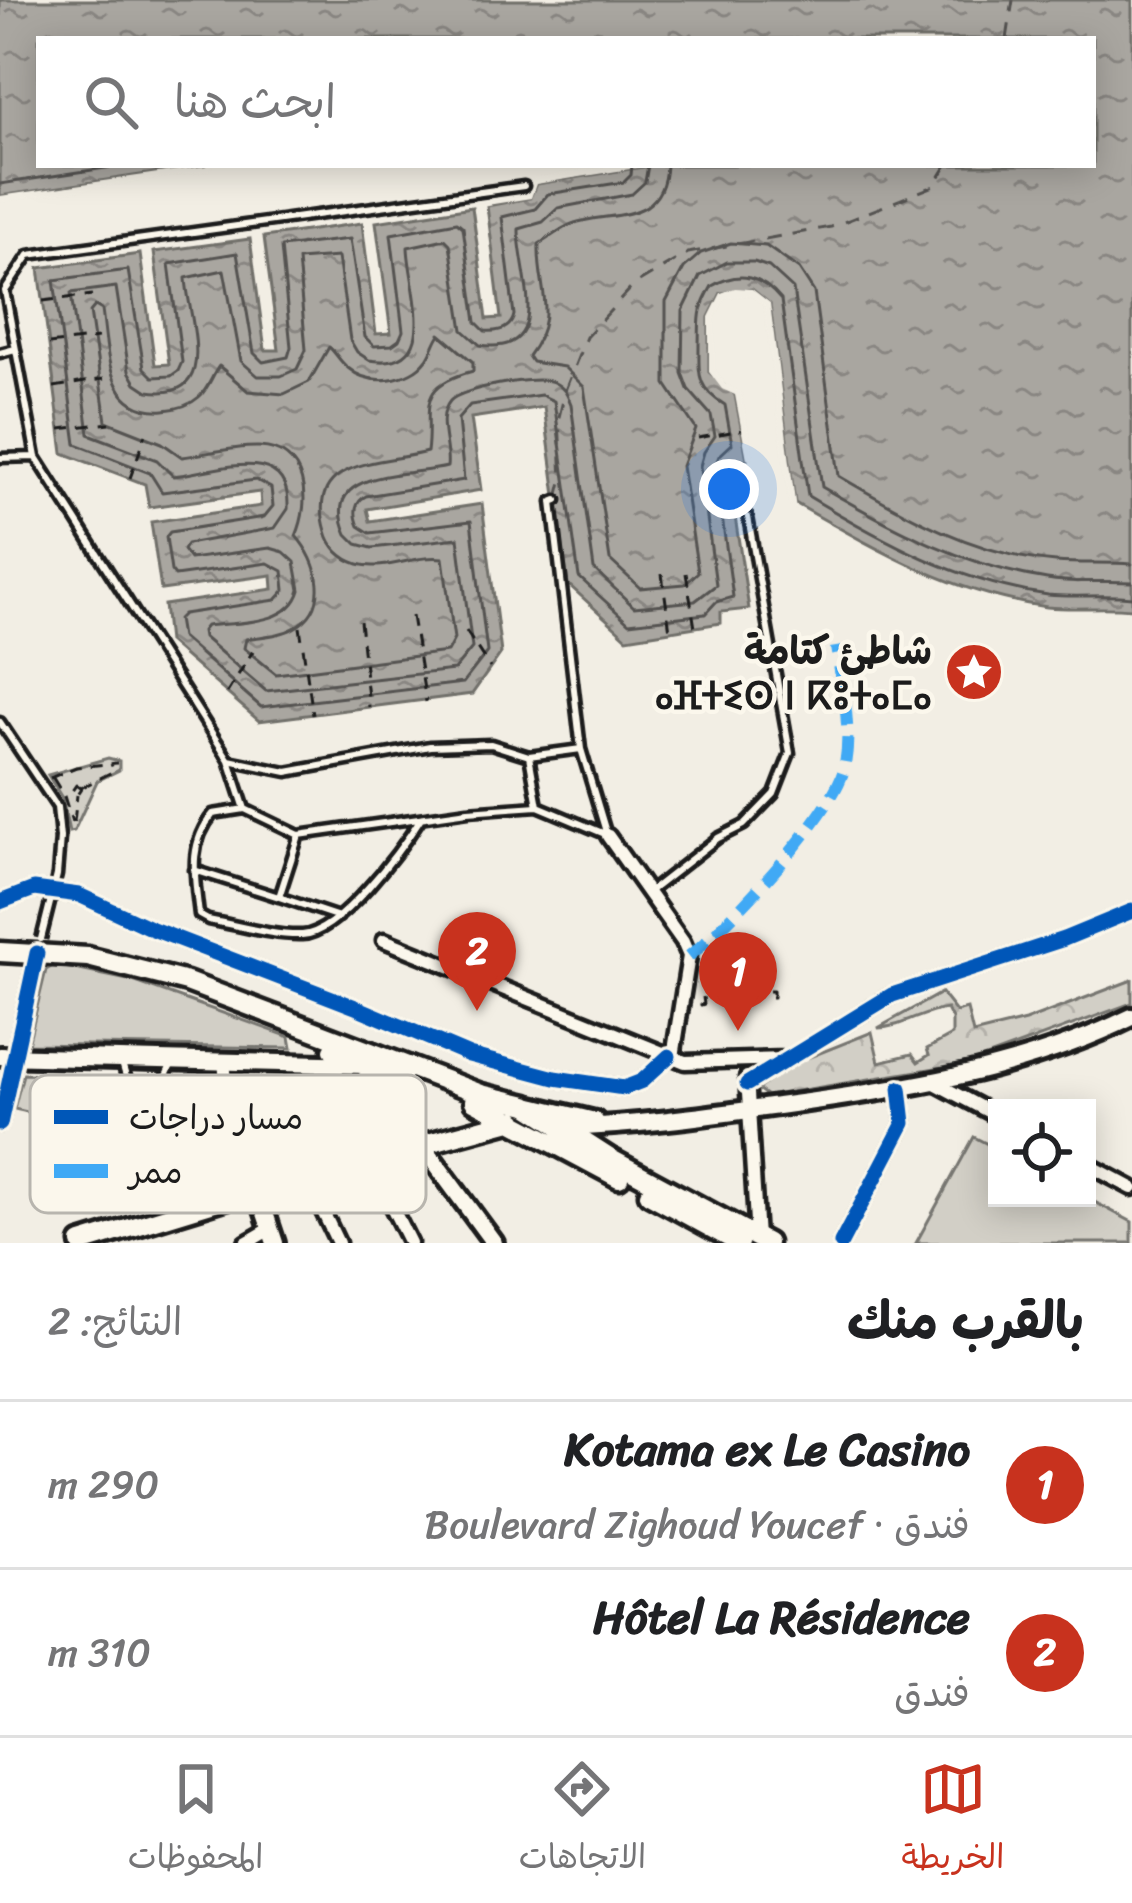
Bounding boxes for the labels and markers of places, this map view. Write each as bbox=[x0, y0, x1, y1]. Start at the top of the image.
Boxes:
place label: شاطئ كتامة ⴰⴼⵜⵉⵙ ⵏ ⴽⵓⵜⴰⵎⴰ bbox=[655, 616, 932, 730]
place icon: شاطئ كتامة ⴰⴼⵜⵉⵙ ⵏ ⴽⵓⵜⴰⵎⴰ bbox=[943, 641, 1005, 703]
pin: 2 bbox=[438, 912, 516, 1011]
pin: 1 bbox=[699, 932, 777, 1031]

